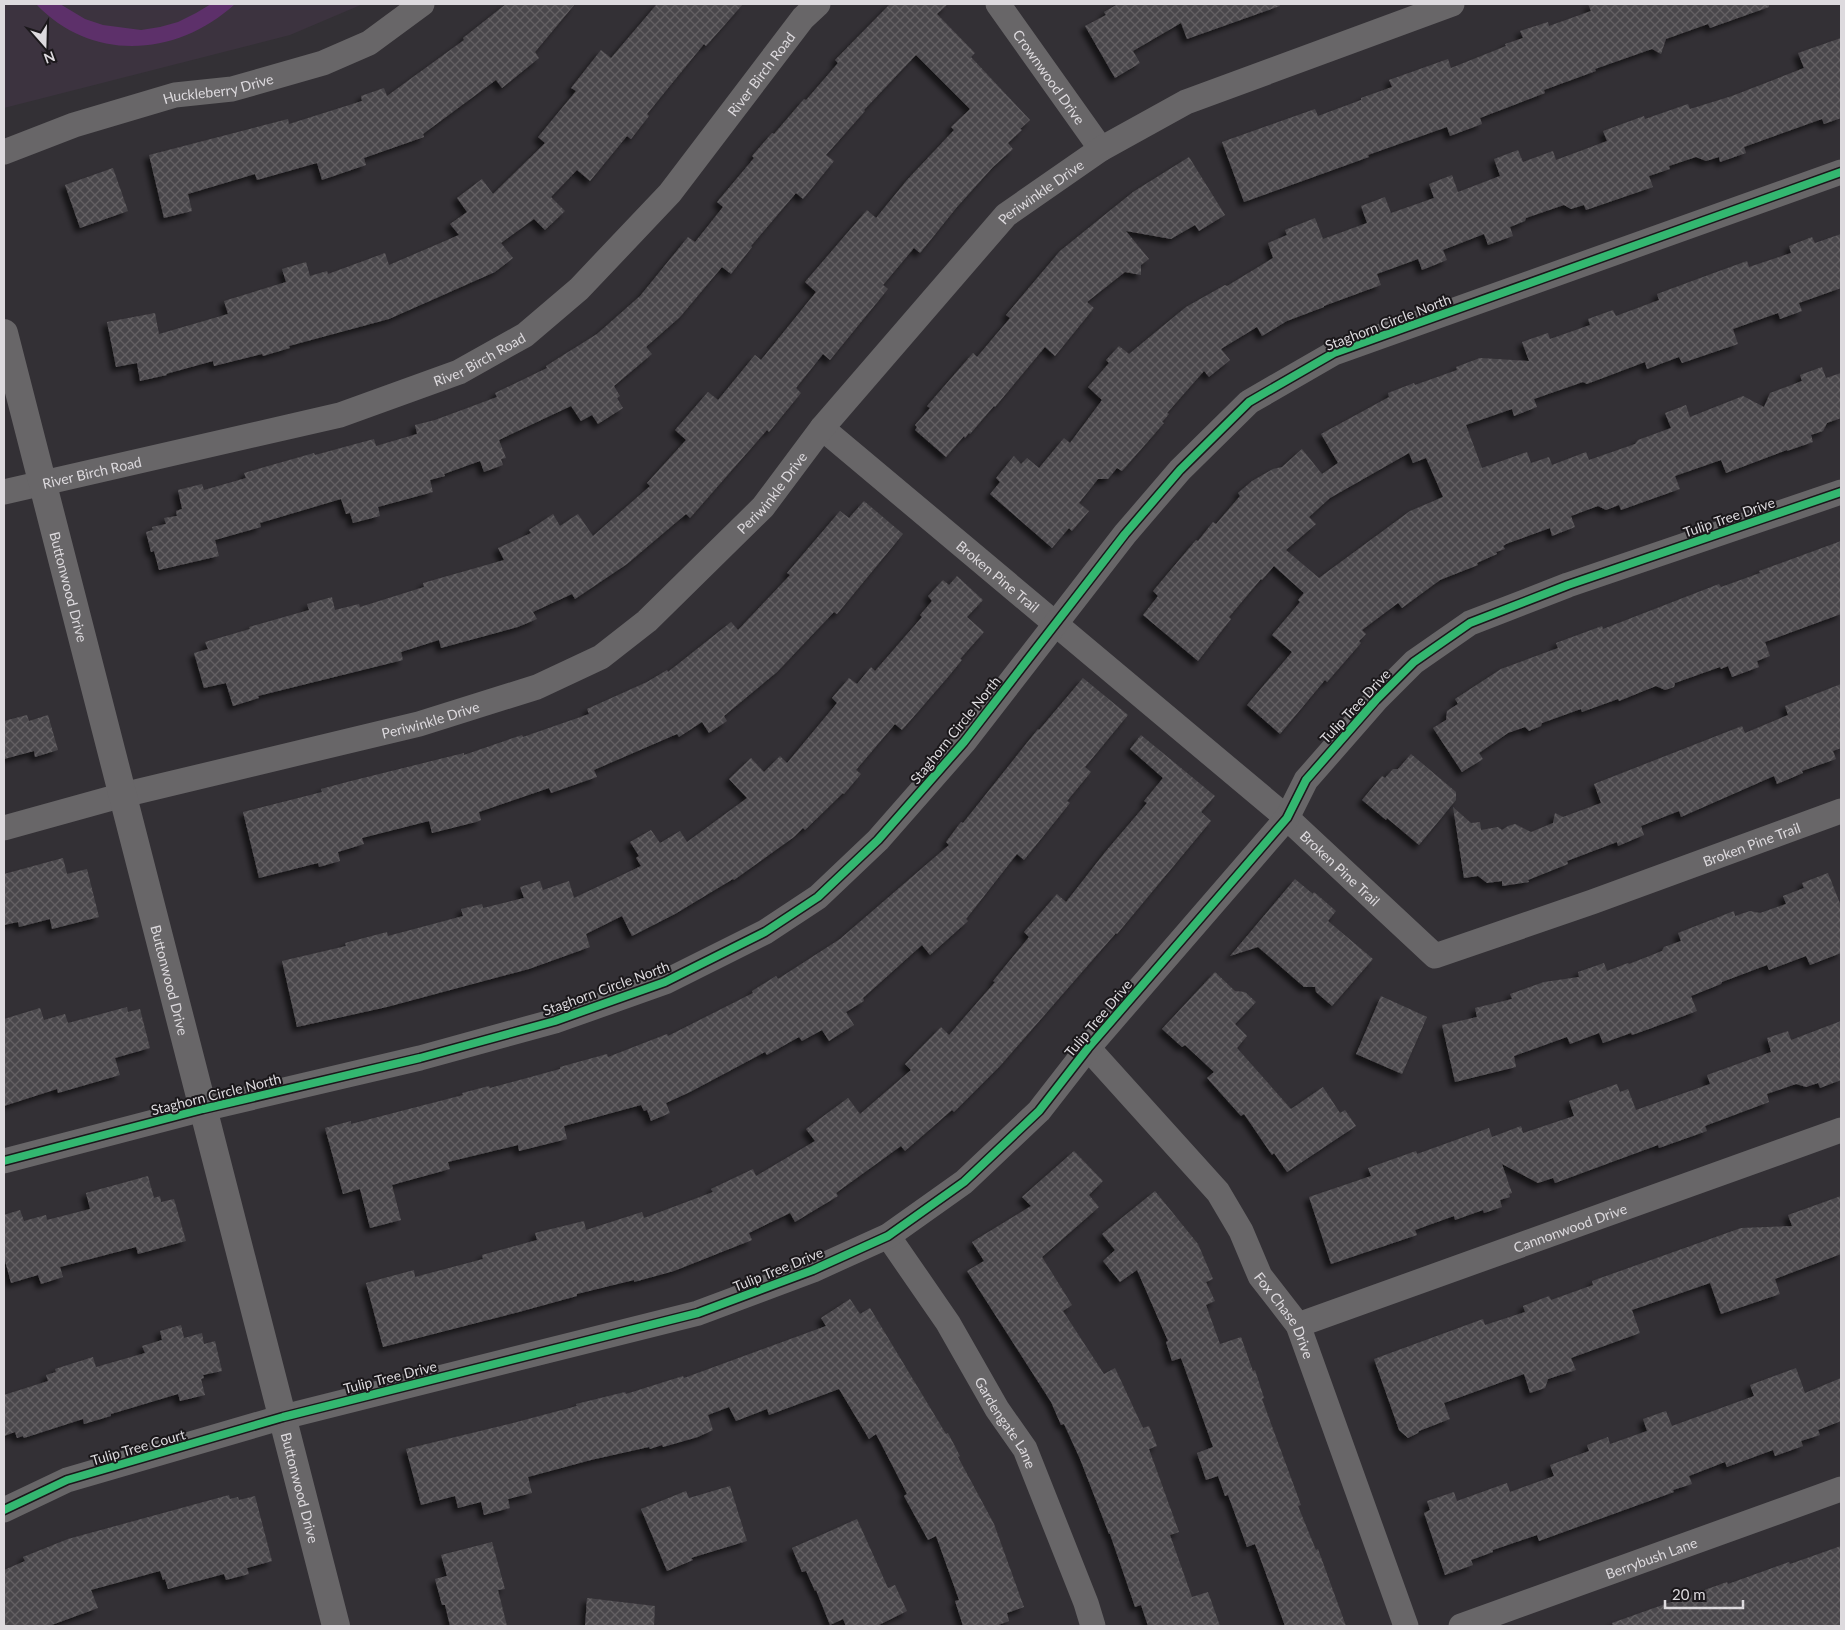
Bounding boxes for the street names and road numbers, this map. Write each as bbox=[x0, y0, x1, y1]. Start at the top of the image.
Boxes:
street label: Crownwood Drive bbox=[1010, 26, 1089, 127]
street label: River Birch Road bbox=[723, 28, 798, 119]
street label: Huckleberry Drive bbox=[161, 69, 275, 107]
street label: Periwinkle Drive bbox=[994, 155, 1087, 227]
street label: Staghorn Circle North bbox=[1323, 290, 1453, 354]
street label: River Birch Road bbox=[431, 328, 528, 389]
street label: Periwinkle Drive bbox=[733, 448, 810, 537]
street label: River Birch Road bbox=[41, 452, 143, 491]
street label: Tulip Tree Drive bbox=[1681, 493, 1777, 541]
street label: Buttonwood Drive bbox=[47, 530, 92, 644]
street label: Broken Pine Trail bbox=[953, 536, 1043, 615]
street label: Tulip Tree Drive bbox=[1316, 665, 1394, 747]
street label: Staghorn Circle North bbox=[906, 673, 1004, 787]
street label: Periwinkle Drive bbox=[380, 697, 481, 741]
street label: Broken Pine Trail bbox=[1700, 818, 1803, 869]
street label: Broken Pine Trail bbox=[1297, 827, 1384, 909]
street label: Buttonwood Drive bbox=[148, 923, 192, 1037]
street label: Staghorn Circle North bbox=[540, 957, 672, 1019]
street label: Tulip Tree Drive bbox=[1061, 976, 1135, 1060]
street label: Staghorn Circle North bbox=[149, 1070, 283, 1118]
street label: Cannonwood Drive bbox=[1511, 1199, 1629, 1255]
street label: Tulip Tree Drive bbox=[731, 1243, 825, 1295]
street label: Fox Chase Drive bbox=[1251, 1268, 1318, 1361]
street label: Tulip Tree Drive bbox=[342, 1357, 438, 1397]
street label: Gardengate Lane bbox=[972, 1374, 1040, 1471]
street label: Tulip Tree Court bbox=[89, 1425, 187, 1469]
street label: Buttonwood Drive bbox=[278, 1430, 323, 1545]
street label: Berrybush Lane bbox=[1603, 1533, 1699, 1582]

